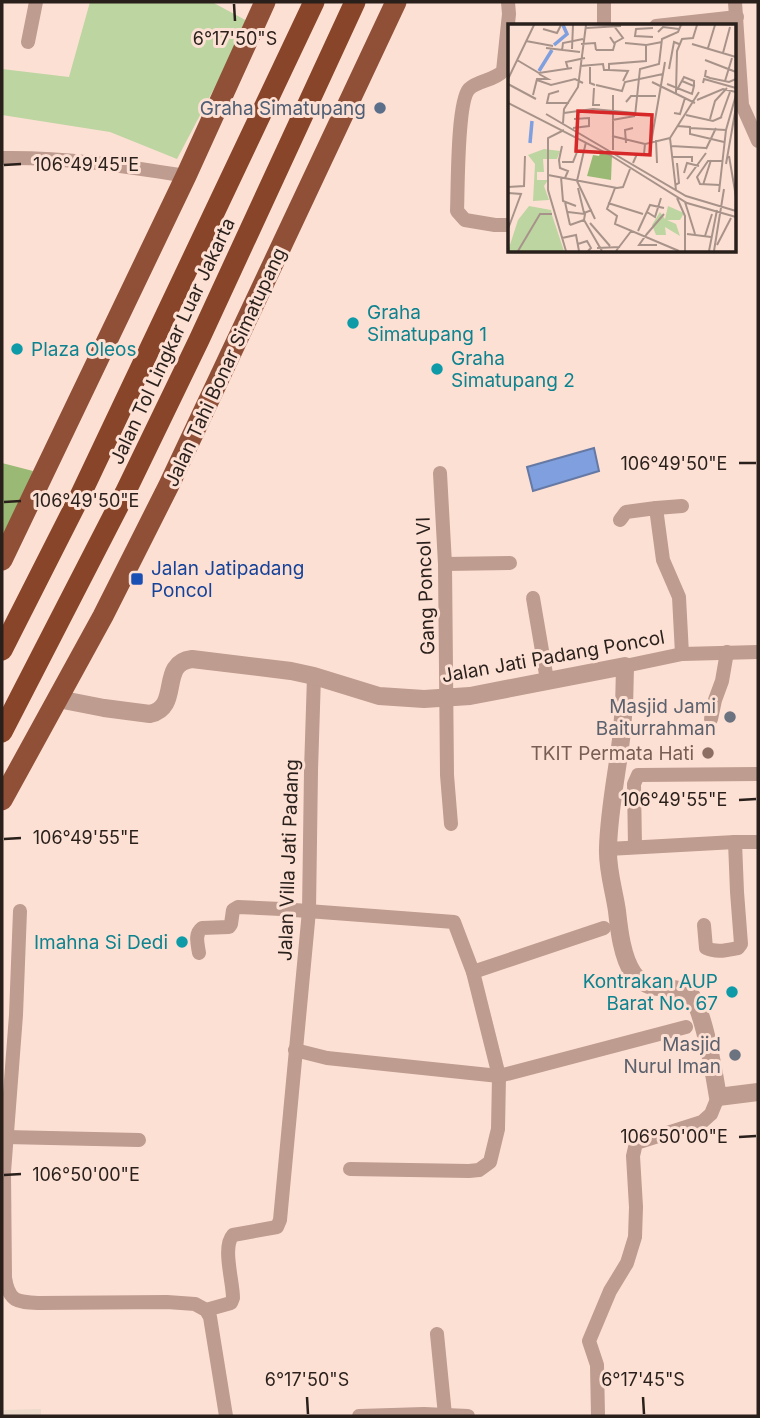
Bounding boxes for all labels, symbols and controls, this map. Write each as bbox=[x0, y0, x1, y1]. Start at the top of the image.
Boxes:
inset map bbox=[508, 24, 736, 252]
text: 6°17'50"S bbox=[193, 28, 277, 49]
place label: Graha Simatupang bbox=[200, 97, 366, 120]
marker: Graha Simatupang bbox=[372, 100, 388, 116]
text: 106°49'45"E bbox=[33, 154, 139, 175]
street label: Jalan Tol Lingkar Luar Jakarta bbox=[105, 214, 240, 468]
street label: Jalan Tahi Bonar Simatupang bbox=[160, 244, 291, 490]
place label: Graha Simatupang 1 bbox=[367, 301, 487, 346]
marker: Graha Simatupang 1 bbox=[345, 315, 361, 331]
place label: Plaza Oleos bbox=[31, 338, 137, 361]
marker: Plaza Oleos bbox=[9, 341, 25, 357]
place label: Graha Simatupang 2 bbox=[451, 347, 575, 392]
marker: Graha Simatupang 2 bbox=[429, 361, 445, 377]
text: 106°49'50"E bbox=[621, 453, 727, 474]
text: 106°49'50"E bbox=[33, 490, 139, 511]
street label: Gang Poncol VI bbox=[412, 517, 439, 655]
place label: Jalan Jatipadang Poncol bbox=[151, 557, 304, 602]
marker: Jalan Jatipadang Poncol bbox=[129, 571, 145, 587]
street label: Jalan Jati Padang Poncol bbox=[440, 626, 666, 687]
place label: Masjid Jami Baiturrahman bbox=[596, 695, 716, 740]
marker: Masjid Jami Baiturrahman bbox=[722, 709, 738, 725]
place label: TKIT Permata Hati bbox=[530, 742, 694, 765]
marker: TKIT Permata Hati bbox=[700, 745, 716, 761]
street label: Jalan Villa Jati Padang bbox=[273, 759, 304, 961]
text: 106°49'55"E bbox=[621, 789, 727, 810]
text: 106°49'55"E bbox=[33, 827, 139, 848]
place label: Imahna Si Dedi bbox=[34, 931, 168, 954]
marker: Imahna Si Dedi bbox=[174, 934, 190, 950]
place label: Kontrakan AUP Barat No. 67 bbox=[583, 970, 718, 1015]
marker: Kontrakan AUP Barat No. 67 bbox=[724, 984, 740, 1000]
place label: Masjid Nurul Iman bbox=[623, 1033, 721, 1078]
marker: Masjid Nurul Iman bbox=[727, 1047, 743, 1063]
text: 106°50'00"E bbox=[620, 1126, 728, 1147]
text: 106°50'00"E bbox=[32, 1164, 140, 1185]
text: 6°17'50"S bbox=[265, 1369, 349, 1390]
text: 6°17'45"S bbox=[601, 1369, 685, 1390]

